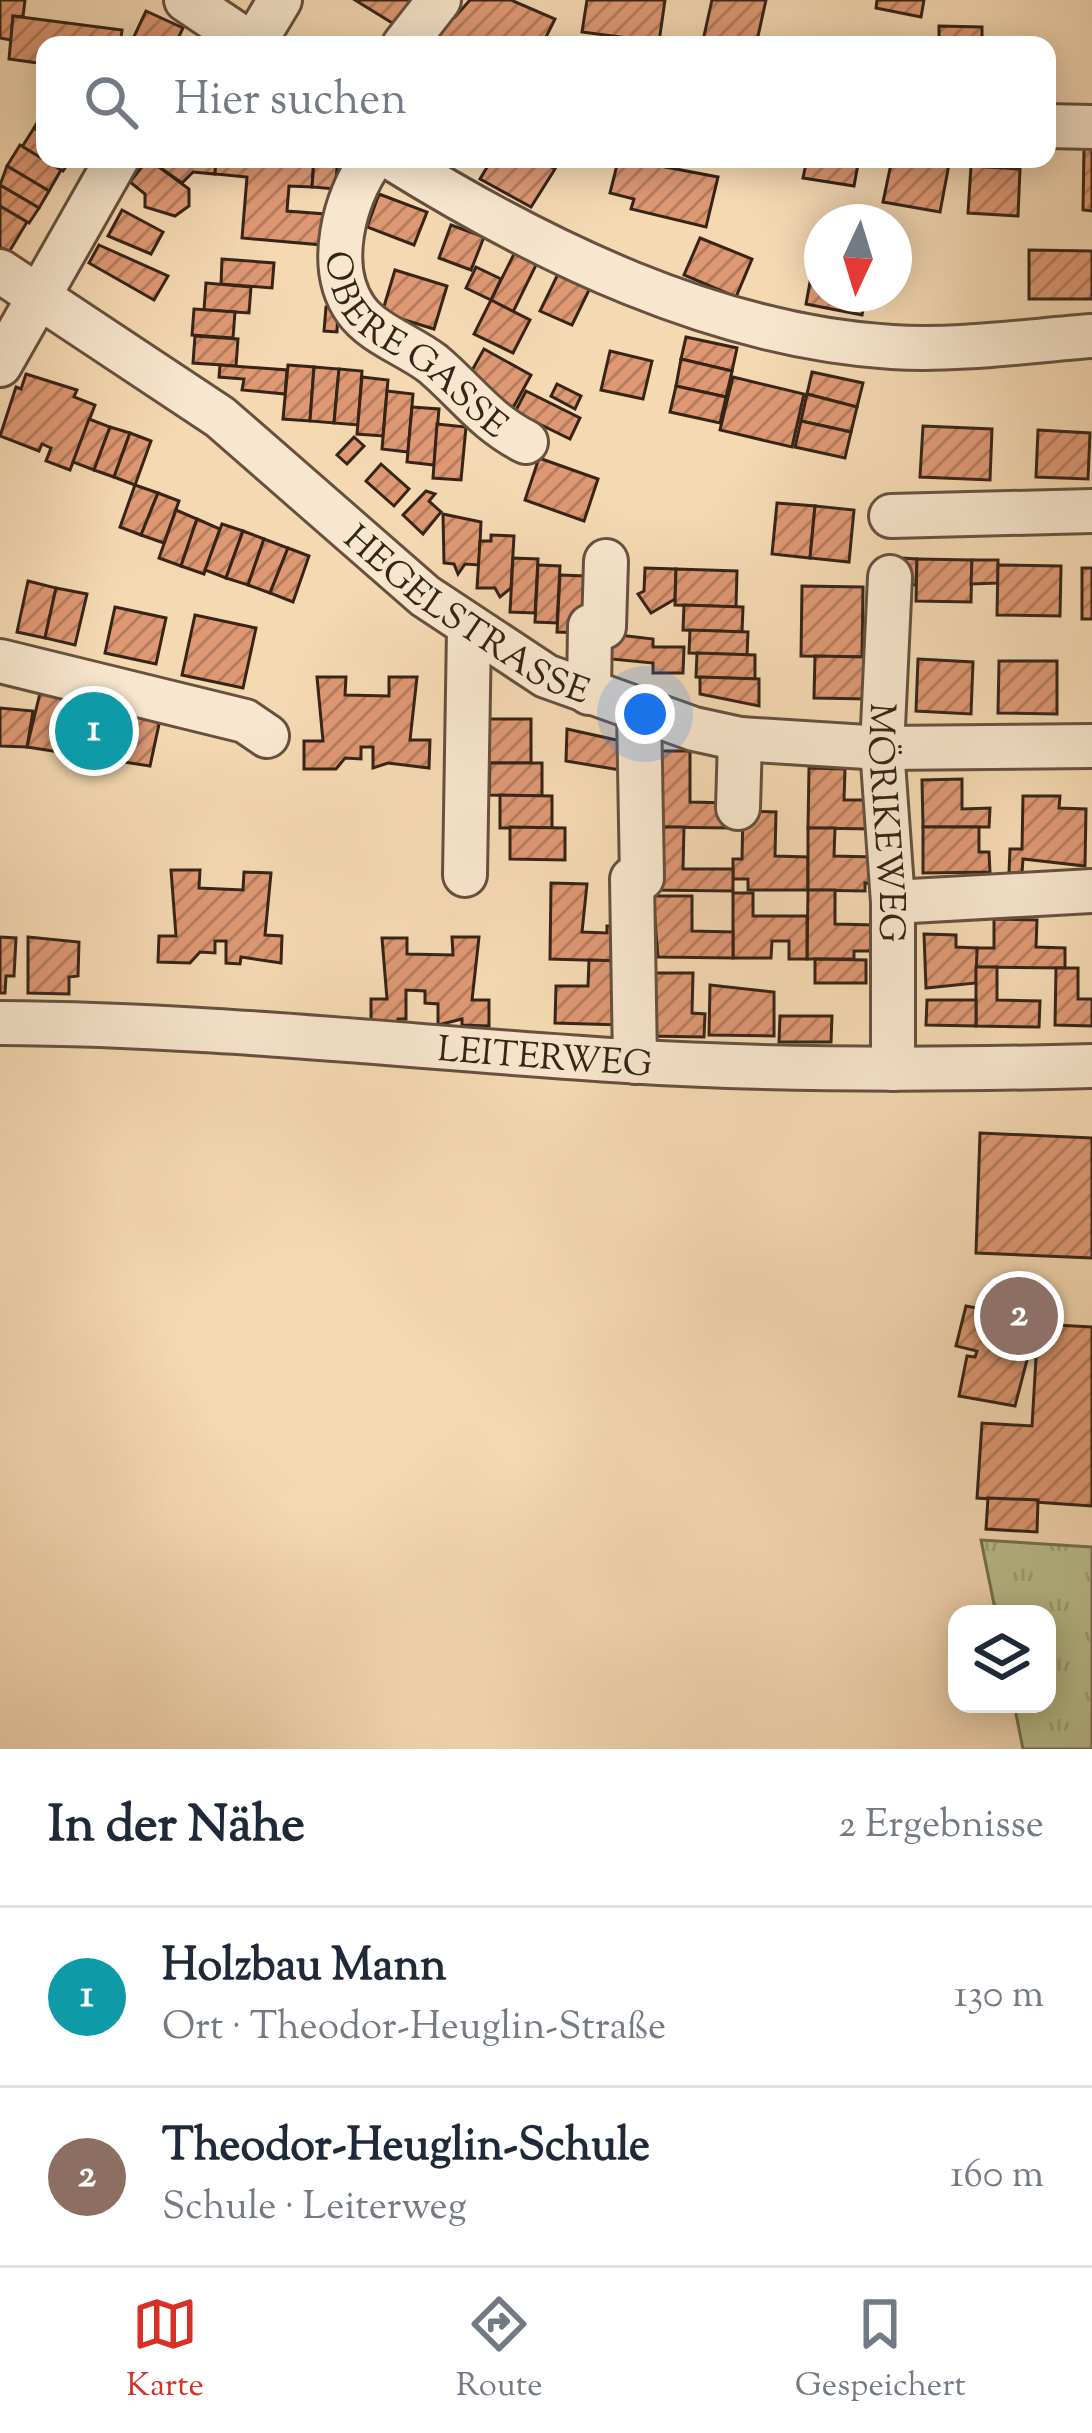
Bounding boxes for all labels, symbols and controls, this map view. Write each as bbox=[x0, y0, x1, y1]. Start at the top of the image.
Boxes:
search box bbox=[36, 36, 1056, 168]
icon: search bbox=[78, 69, 144, 135]
text: Hier suchen bbox=[174, 70, 407, 135]
north arrow bbox=[804, 204, 912, 312]
street label: OBERE GASSE bbox=[310, 249, 518, 453]
street label: HEGELSTRASSE bbox=[331, 514, 596, 720]
your location bbox=[615, 684, 675, 744]
pin: 1 bbox=[55, 686, 133, 776]
street label: MÖRIKEWEG bbox=[851, 701, 915, 942]
street label: LEITERWEG bbox=[435, 1025, 653, 1093]
pin: 2 bbox=[980, 1271, 1058, 1361]
map controls bbox=[948, 1605, 1056, 1713]
button: layers bbox=[948, 1605, 1056, 1713]
text: In der Nähe bbox=[48, 1791, 305, 1864]
text: 2 Ergebnisse bbox=[838, 1799, 1044, 1855]
text: Holzbau Mann bbox=[162, 1936, 447, 2001]
text: 1 bbox=[80, 1969, 94, 2025]
text: 130 m bbox=[954, 1969, 1044, 2025]
text: Ort · Theodor-Heuglin-Straße bbox=[162, 2001, 666, 2057]
text: Theodor-Heuglin-Schule bbox=[162, 2116, 650, 2181]
text: 2 bbox=[78, 2149, 96, 2205]
text: 160 m bbox=[950, 2149, 1044, 2205]
text: Schule · Leiterweg bbox=[162, 2181, 467, 2237]
tab: Karte bbox=[126, 2291, 204, 2411]
tab: Route bbox=[456, 2291, 543, 2411]
tab: Gespeichert bbox=[795, 2291, 966, 2411]

